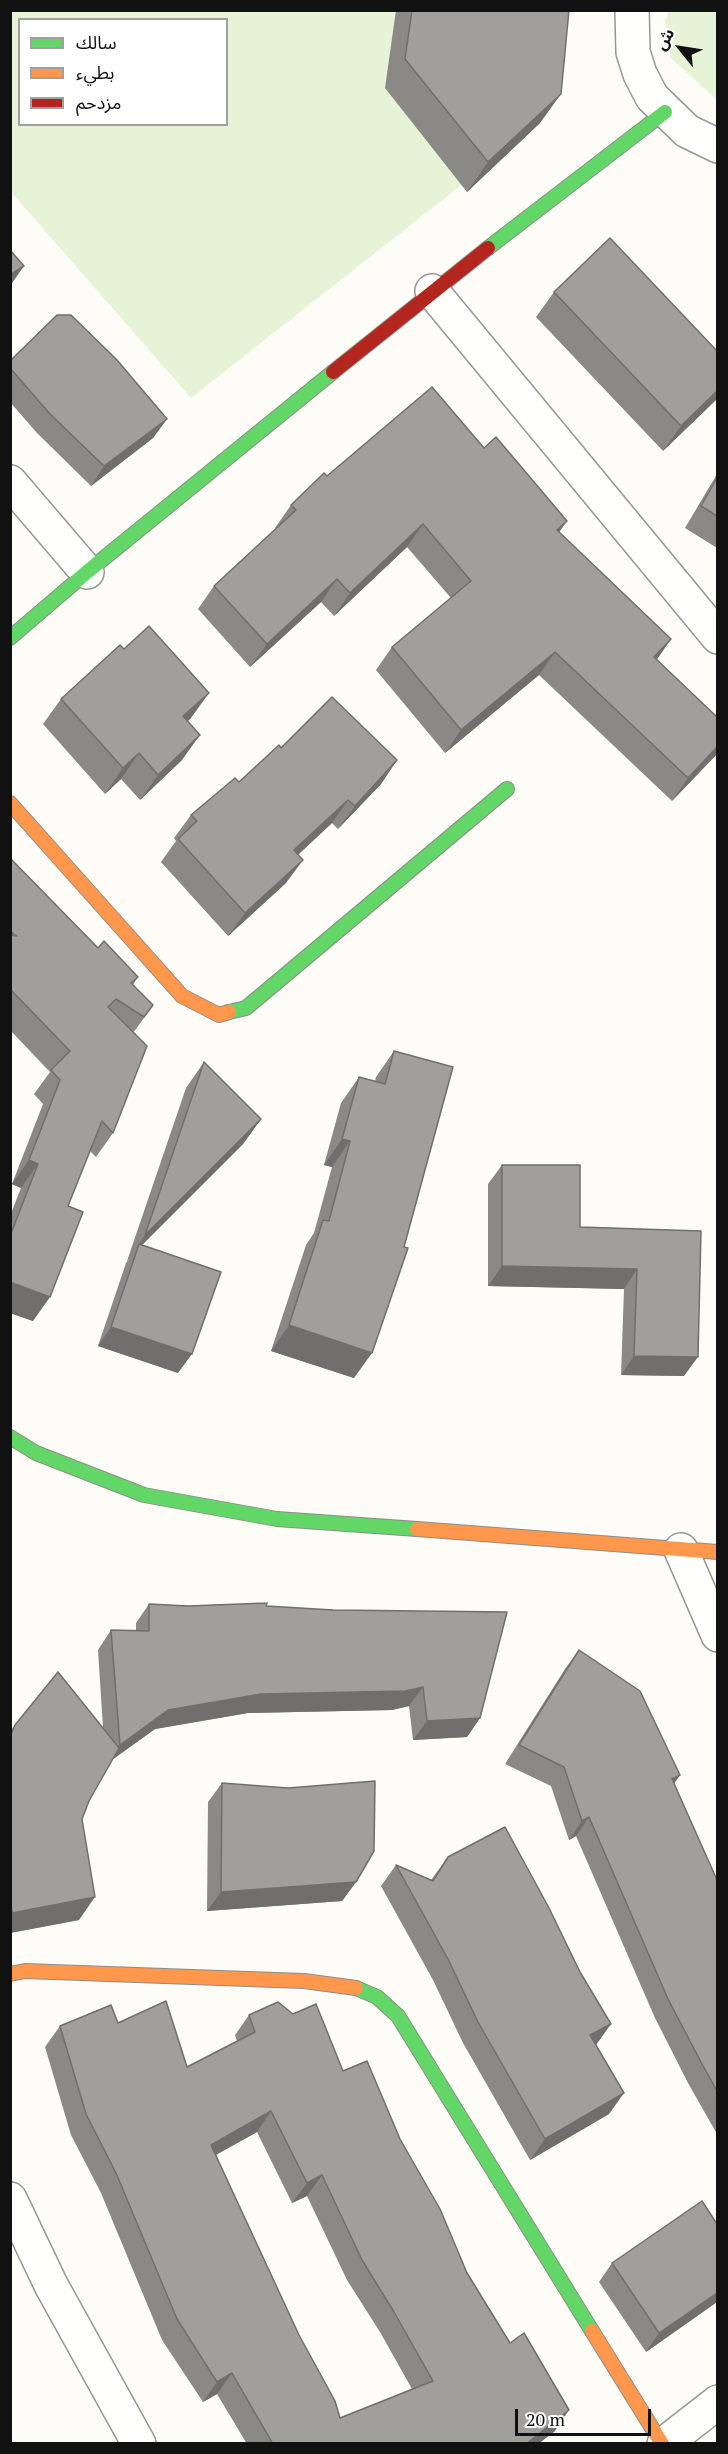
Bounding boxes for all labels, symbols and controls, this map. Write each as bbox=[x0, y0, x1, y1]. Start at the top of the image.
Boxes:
legend bbox=[18, 18, 228, 126]
north arrow bbox=[650, 18, 710, 78]
text: ش bbox=[649, 24, 679, 54]
text: سالك bbox=[76, 30, 117, 54]
text: بطيء bbox=[76, 60, 114, 84]
text: مزدحم bbox=[76, 90, 121, 114]
scale bar bbox=[518, 2397, 654, 2435]
text: 20 m bbox=[526, 2407, 565, 2431]

